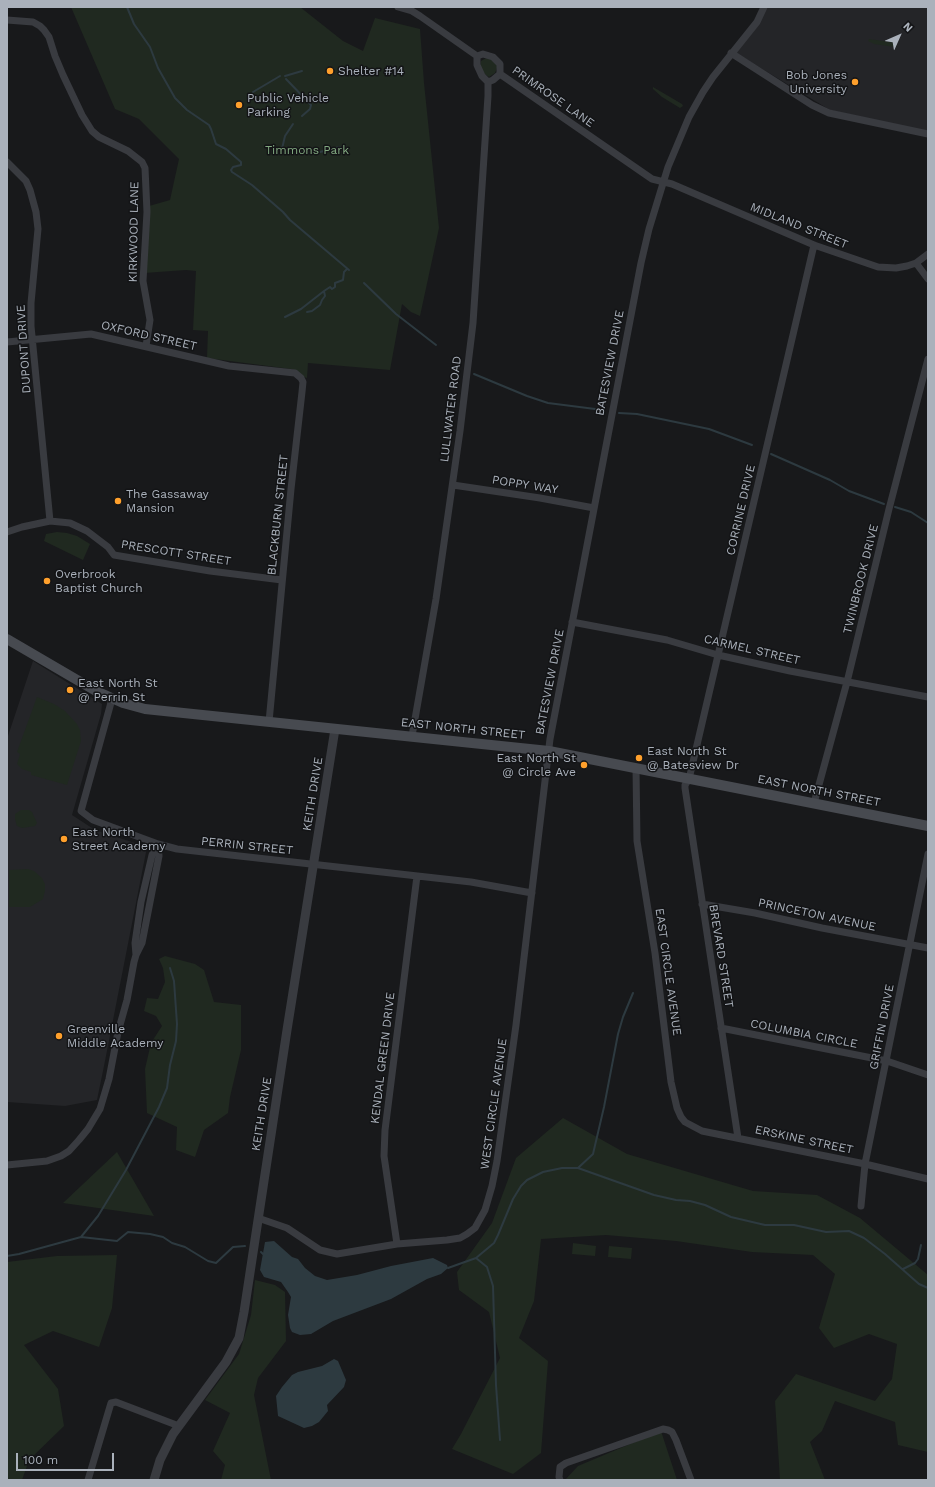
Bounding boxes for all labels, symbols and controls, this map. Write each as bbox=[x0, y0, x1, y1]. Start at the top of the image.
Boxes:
north arrow bbox=[879, 16, 919, 56]
text: N bbox=[900, 20, 915, 35]
street label: PRIMROSE LANE bbox=[509, 63, 597, 131]
place label: Shelter #14 bbox=[338, 64, 404, 78]
marker: Shelter #14 bbox=[325, 66, 335, 76]
place label: Bob Jones University bbox=[786, 68, 847, 96]
marker: Bob Jones University bbox=[850, 77, 860, 87]
place label: Public Vehicle Parking bbox=[247, 91, 329, 119]
marker: Public Vehicle Parking bbox=[234, 100, 244, 110]
park label: Timmons Park bbox=[265, 143, 349, 157]
street label: KIRKWOOD LANE bbox=[126, 181, 142, 283]
street label: MIDLAND STREET bbox=[748, 200, 850, 252]
street label: DUPONT DRIVE bbox=[14, 304, 34, 394]
street label: BATESVIEW DRIVE bbox=[593, 309, 627, 417]
street label: OXFORD STREET bbox=[100, 318, 198, 354]
street label: LULLWATER ROAD bbox=[437, 355, 465, 463]
street label: BLACKBURN STREET bbox=[265, 454, 291, 576]
street label: CORRINE DRIVE bbox=[724, 463, 758, 557]
street label: POPPY WAY bbox=[491, 473, 559, 497]
place label: The Gassaway Mansion bbox=[126, 487, 209, 515]
marker: The Gassaway Mansion bbox=[113, 496, 123, 506]
street label: TWINBROOK DRIVE bbox=[840, 523, 882, 635]
street label: PRESCOTT STREET bbox=[120, 537, 232, 569]
place label: Overbrook Baptist Church bbox=[55, 567, 143, 595]
marker: Overbrook Baptist Church bbox=[42, 576, 52, 586]
street label: BATESVIEW DRIVE bbox=[533, 628, 567, 736]
street label: CARMEL STREET bbox=[702, 632, 802, 668]
place label: East North St @ Perrin St bbox=[78, 676, 158, 704]
marker: East North St @ Perrin St bbox=[65, 685, 75, 695]
street label: EAST NORTH STREET bbox=[400, 715, 526, 743]
place label: East North St @ Batesview Dr bbox=[647, 744, 739, 772]
place label: East North St @ Circle Ave bbox=[496, 751, 576, 779]
marker: East North St @ Batesview Dr bbox=[634, 753, 644, 763]
street label: KEITH DRIVE bbox=[300, 756, 326, 832]
marker: East North St @ Circle Ave bbox=[579, 760, 589, 770]
street label: EAST NORTH STREET bbox=[756, 772, 882, 810]
place label: East North Street Academy bbox=[72, 825, 165, 853]
marker: East North Street Academy bbox=[59, 834, 69, 844]
street label: PERRIN STREET bbox=[200, 834, 294, 858]
street label: PRINCETON AVENUE bbox=[757, 895, 877, 935]
street label: BREVARD STREET bbox=[706, 903, 736, 1009]
street label: EAST CIRCLE AVENUE bbox=[652, 907, 684, 1037]
street label: GRIFFIN DRIVE bbox=[867, 983, 897, 1071]
street label: KENDAL GREEN DRIVE bbox=[368, 991, 398, 1125]
street label: COLUMBIA CIRCLE bbox=[749, 1017, 859, 1051]
place label: Greenville Middle Academy bbox=[67, 1022, 163, 1050]
marker: Greenville Middle Academy bbox=[54, 1031, 64, 1041]
street label: WEST CIRCLE AVENUE bbox=[478, 1037, 510, 1171]
street label: KEITH DRIVE bbox=[249, 1076, 275, 1152]
street label: ERSKINE STREET bbox=[753, 1123, 855, 1157]
scale bar bbox=[18, 1445, 116, 1471]
text: 100 m bbox=[23, 1453, 58, 1467]

